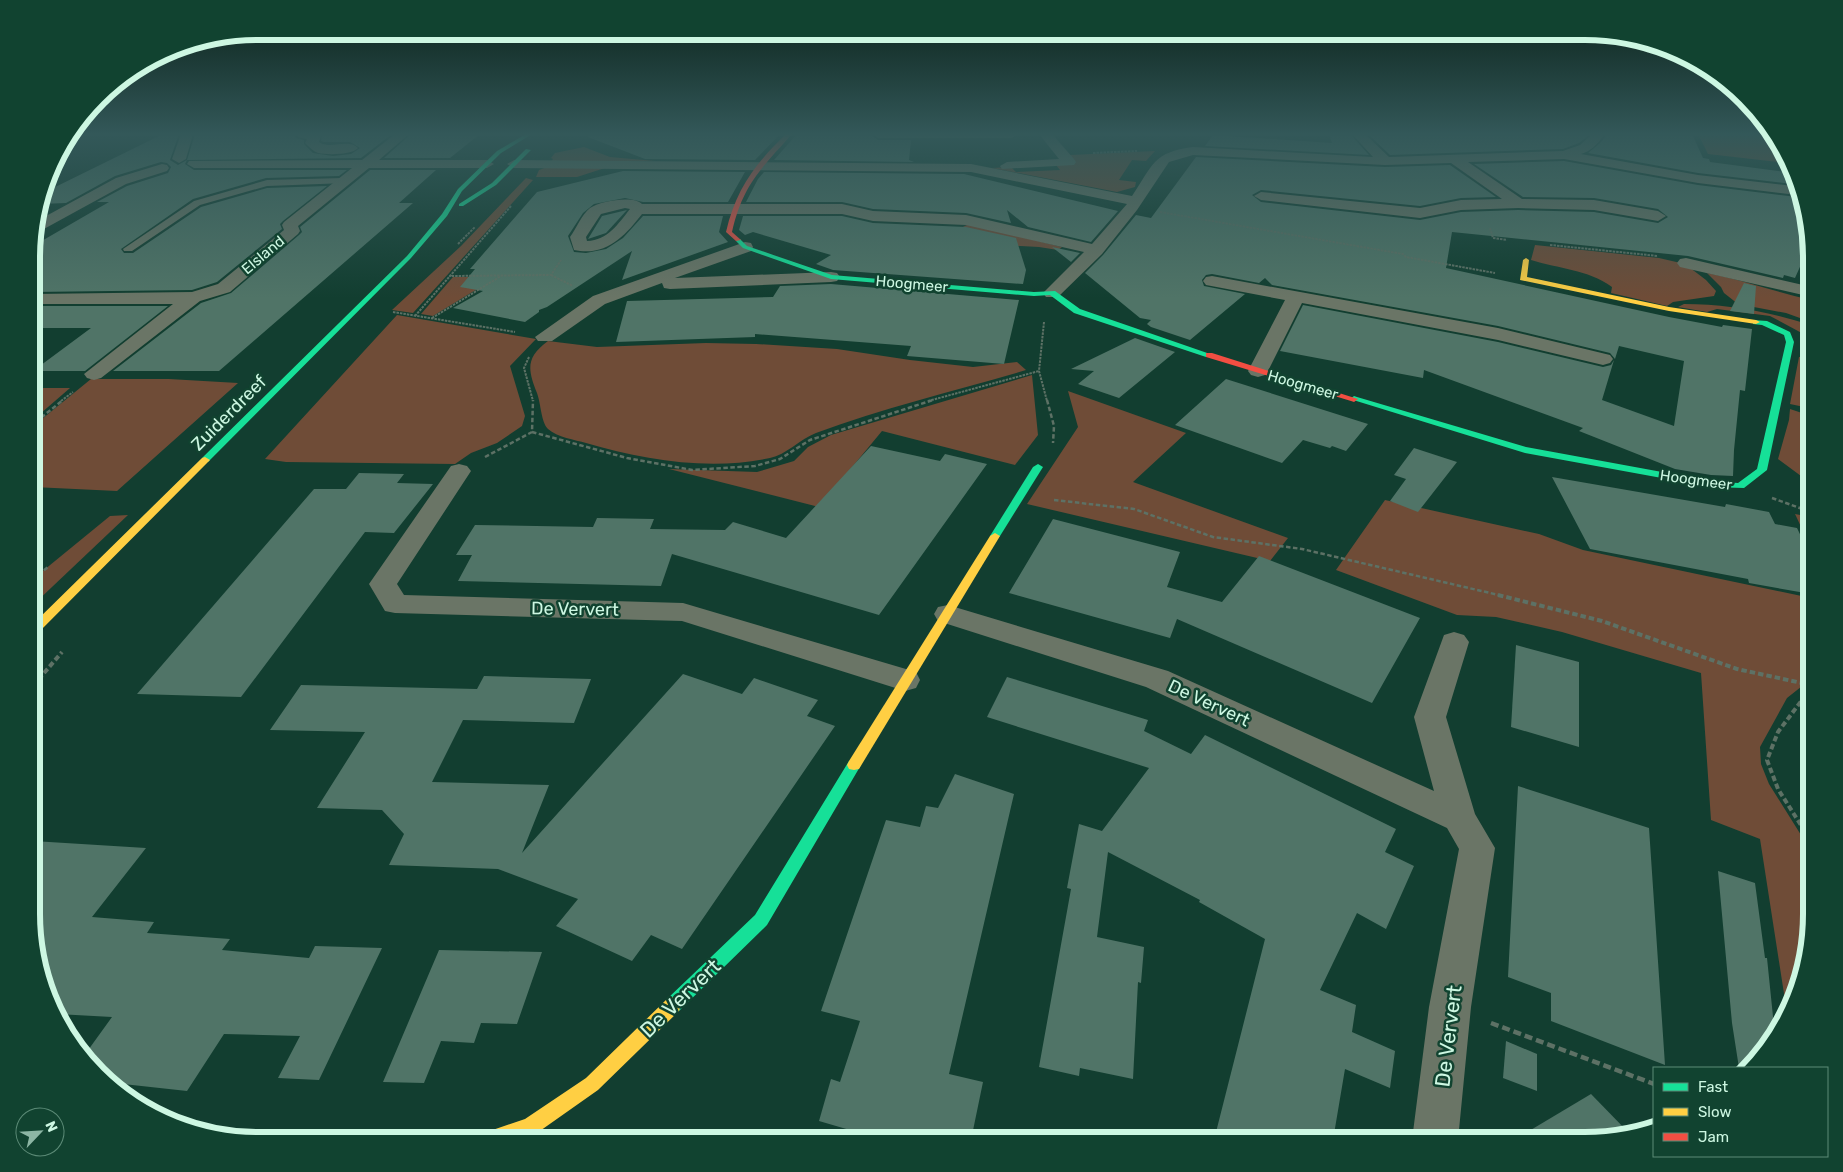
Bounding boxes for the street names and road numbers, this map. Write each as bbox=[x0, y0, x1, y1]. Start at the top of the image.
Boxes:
street label: Elsland bbox=[238, 232, 288, 278]
street label: Hoogmeer bbox=[875, 272, 949, 296]
street label: Hoogmeer bbox=[1266, 366, 1341, 404]
street label: Zuiderdreef bbox=[187, 371, 271, 455]
street label: Hoogmeer bbox=[1659, 466, 1734, 494]
street label: De Ververt bbox=[531, 597, 619, 621]
street label: De Ververt bbox=[1165, 674, 1253, 732]
street label: De Ververt bbox=[634, 953, 726, 1043]
street label: De Ververt bbox=[1429, 984, 1467, 1088]

